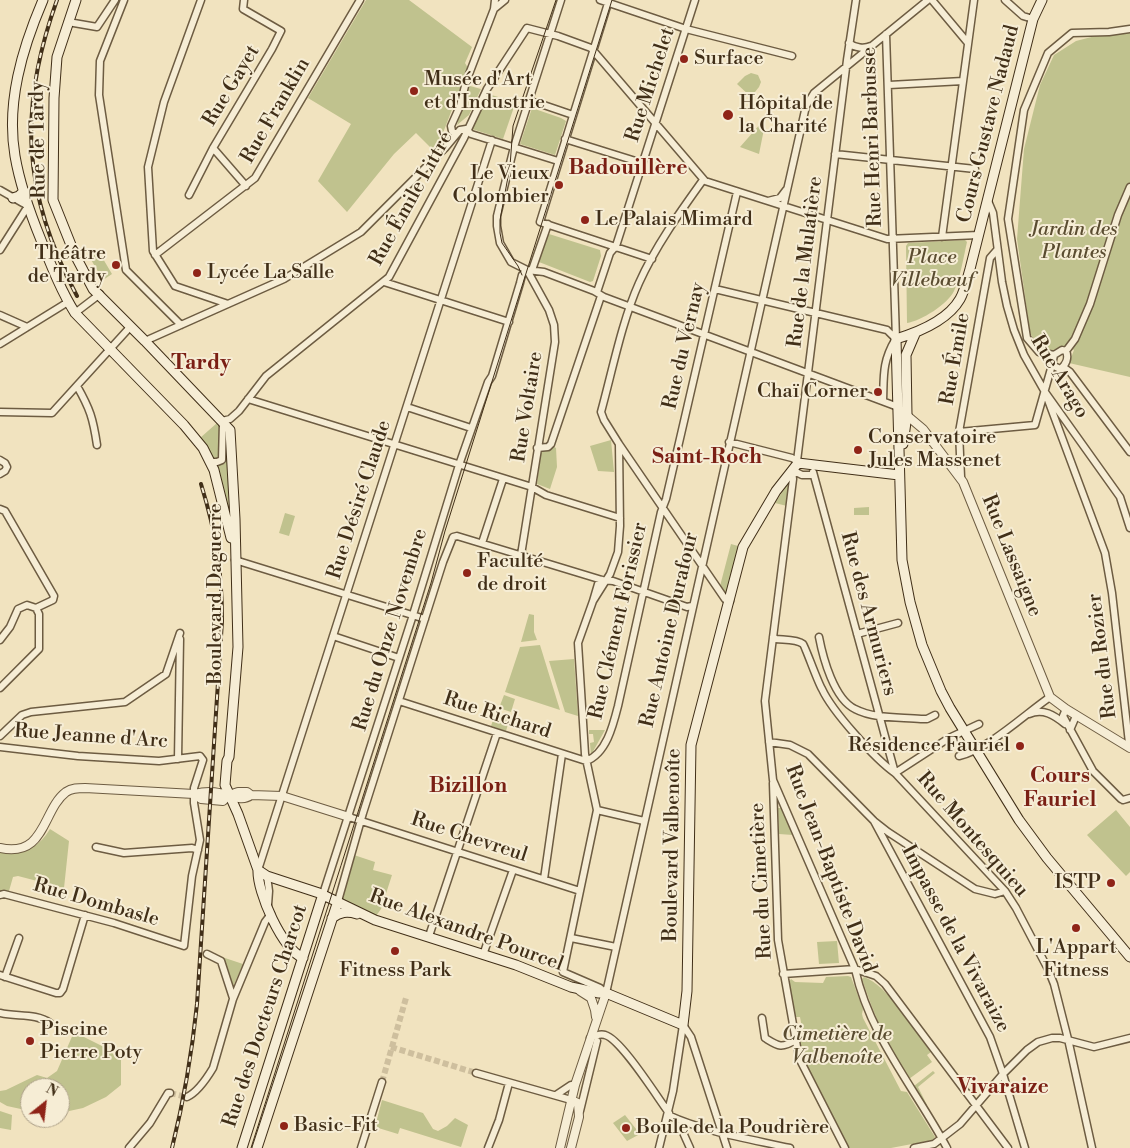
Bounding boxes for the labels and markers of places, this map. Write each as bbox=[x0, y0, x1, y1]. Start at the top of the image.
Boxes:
place label: Surface bbox=[694, 47, 764, 71]
marker: Surface bbox=[678, 53, 690, 65]
place label: Musée d'Art et d'Industrie bbox=[424, 68, 545, 115]
marker: Musée d'Art et d'Industrie bbox=[408, 85, 420, 97]
place label: Hôpital de la Charité bbox=[739, 92, 833, 139]
marker: Hôpital de la Charité bbox=[721, 108, 735, 122]
place label: Le Vieux Colombier bbox=[453, 162, 549, 209]
marker: Le Vieux Colombier bbox=[553, 179, 565, 191]
place label: Le Palais Mimard bbox=[595, 208, 752, 232]
marker: Le Palais Mimard bbox=[579, 214, 591, 226]
place label: Théâtre de Tardy bbox=[28, 242, 106, 289]
marker: Théâtre de Tardy bbox=[110, 259, 122, 271]
place label: Lycée La Salle bbox=[207, 261, 334, 285]
marker: Lycée La Salle bbox=[191, 267, 203, 279]
place label: Chaï Corner bbox=[757, 380, 868, 404]
marker: Chaï Corner bbox=[872, 386, 884, 398]
place label: Conservatoire Jules Massenet bbox=[868, 426, 1001, 473]
marker: Conservatoire Jules Massenet bbox=[852, 444, 864, 456]
place label: Faculté de droit bbox=[477, 550, 547, 597]
marker: Faculté de droit bbox=[461, 567, 473, 579]
place label: Résidence Fauriel bbox=[848, 734, 1010, 758]
marker: Résidence Fauriel bbox=[1014, 740, 1026, 752]
place label: ISTP bbox=[1054, 871, 1101, 895]
marker: ISTP bbox=[1105, 877, 1117, 889]
marker: L'Appart Fitness bbox=[1070, 922, 1082, 934]
place label: L'Appart Fitness bbox=[1036, 936, 1116, 983]
marker: Fitness Park bbox=[389, 945, 401, 957]
place label: Fitness Park bbox=[339, 959, 451, 983]
place label: Piscine Pierre Poty bbox=[40, 1018, 142, 1065]
marker: Piscine Pierre Poty bbox=[24, 1035, 36, 1047]
place label: Basic-Fit bbox=[294, 1114, 378, 1138]
place label: Boule de la Poudrière bbox=[636, 1116, 829, 1140]
marker: Basic-Fit bbox=[278, 1120, 290, 1132]
marker: Boule de la Poudrière bbox=[620, 1122, 632, 1134]

